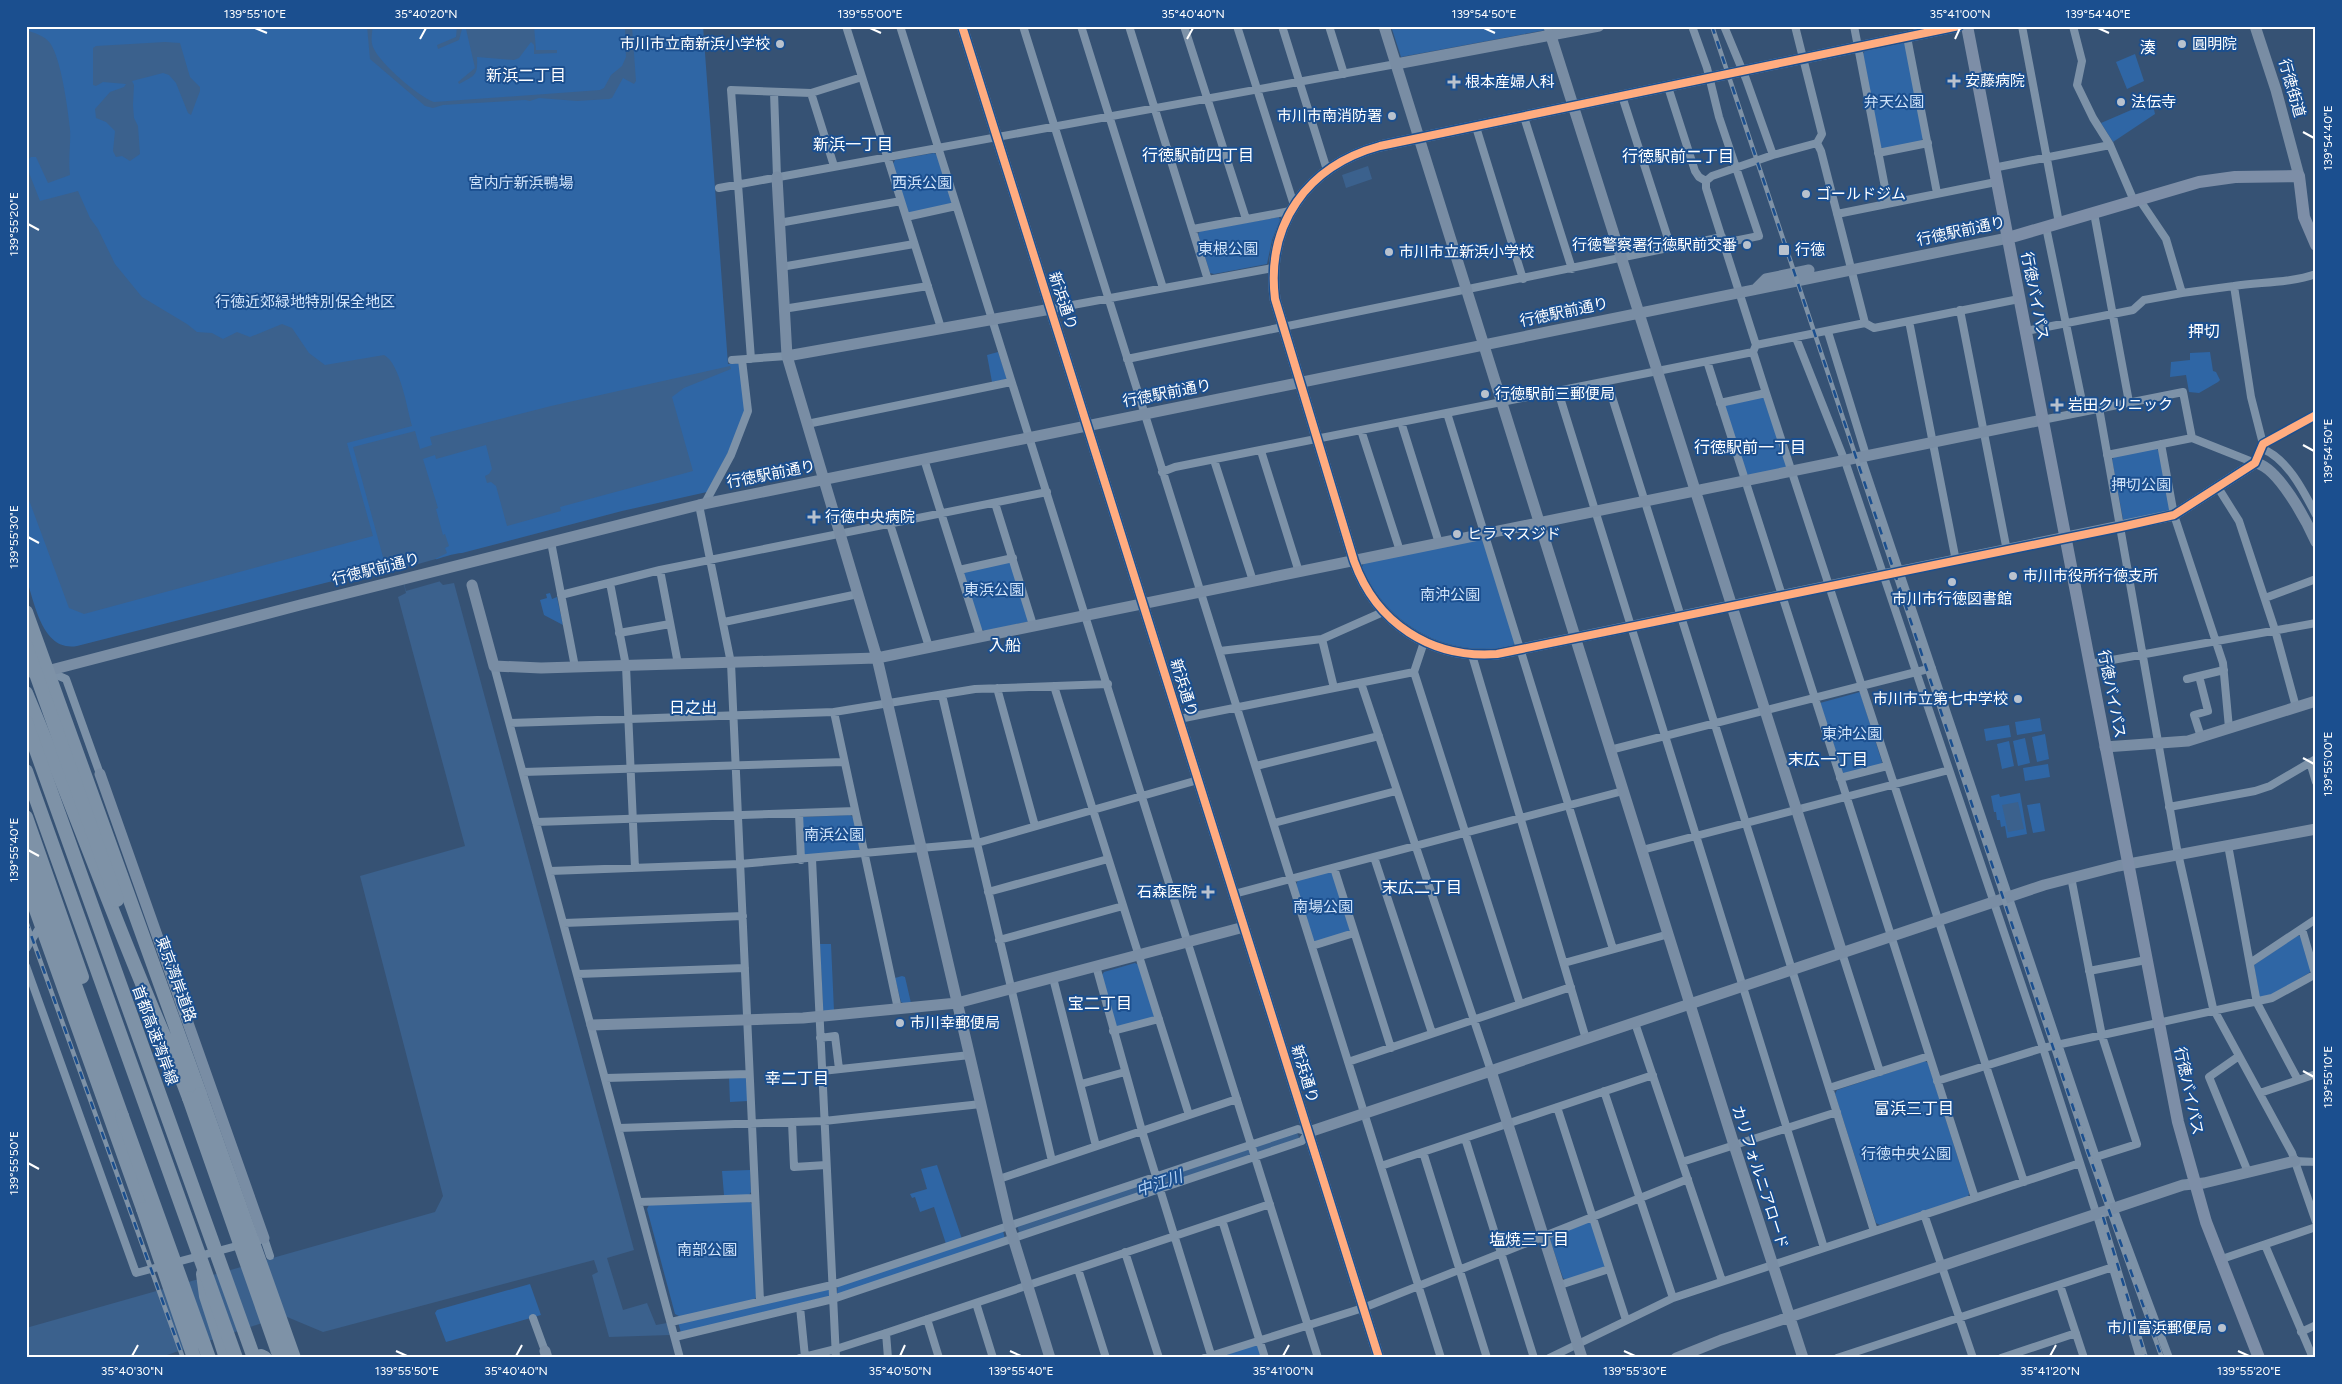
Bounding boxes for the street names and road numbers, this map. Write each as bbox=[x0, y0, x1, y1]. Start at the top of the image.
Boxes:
street label: 行徳街道 bbox=[2275, 57, 2309, 119]
street label: 行徳駅前通り bbox=[1915, 213, 2007, 249]
street label: 行徳バイパス bbox=[2018, 250, 2052, 342]
street label: 新浜通り bbox=[1045, 270, 1081, 332]
street label: 行徳駅前通り bbox=[1518, 294, 1610, 330]
street label: 行徳駅前通り bbox=[1121, 376, 1213, 410]
street label: 行徳駅前通り bbox=[725, 457, 817, 491]
street label: 行徳駅前通り bbox=[330, 549, 422, 589]
street label: 行徳バイパス bbox=[2095, 648, 2129, 740]
street label: 新浜通り bbox=[1167, 657, 1201, 719]
street label: 東京湾岸道路 bbox=[152, 934, 200, 1024]
street label: 首都高速湾岸線 bbox=[129, 983, 181, 1087]
street label: 新浜通り bbox=[1288, 1043, 1322, 1105]
street label: 行徳バイパス bbox=[2171, 1045, 2207, 1137]
street label: カリフォルニアロード bbox=[1728, 1103, 1792, 1251]

